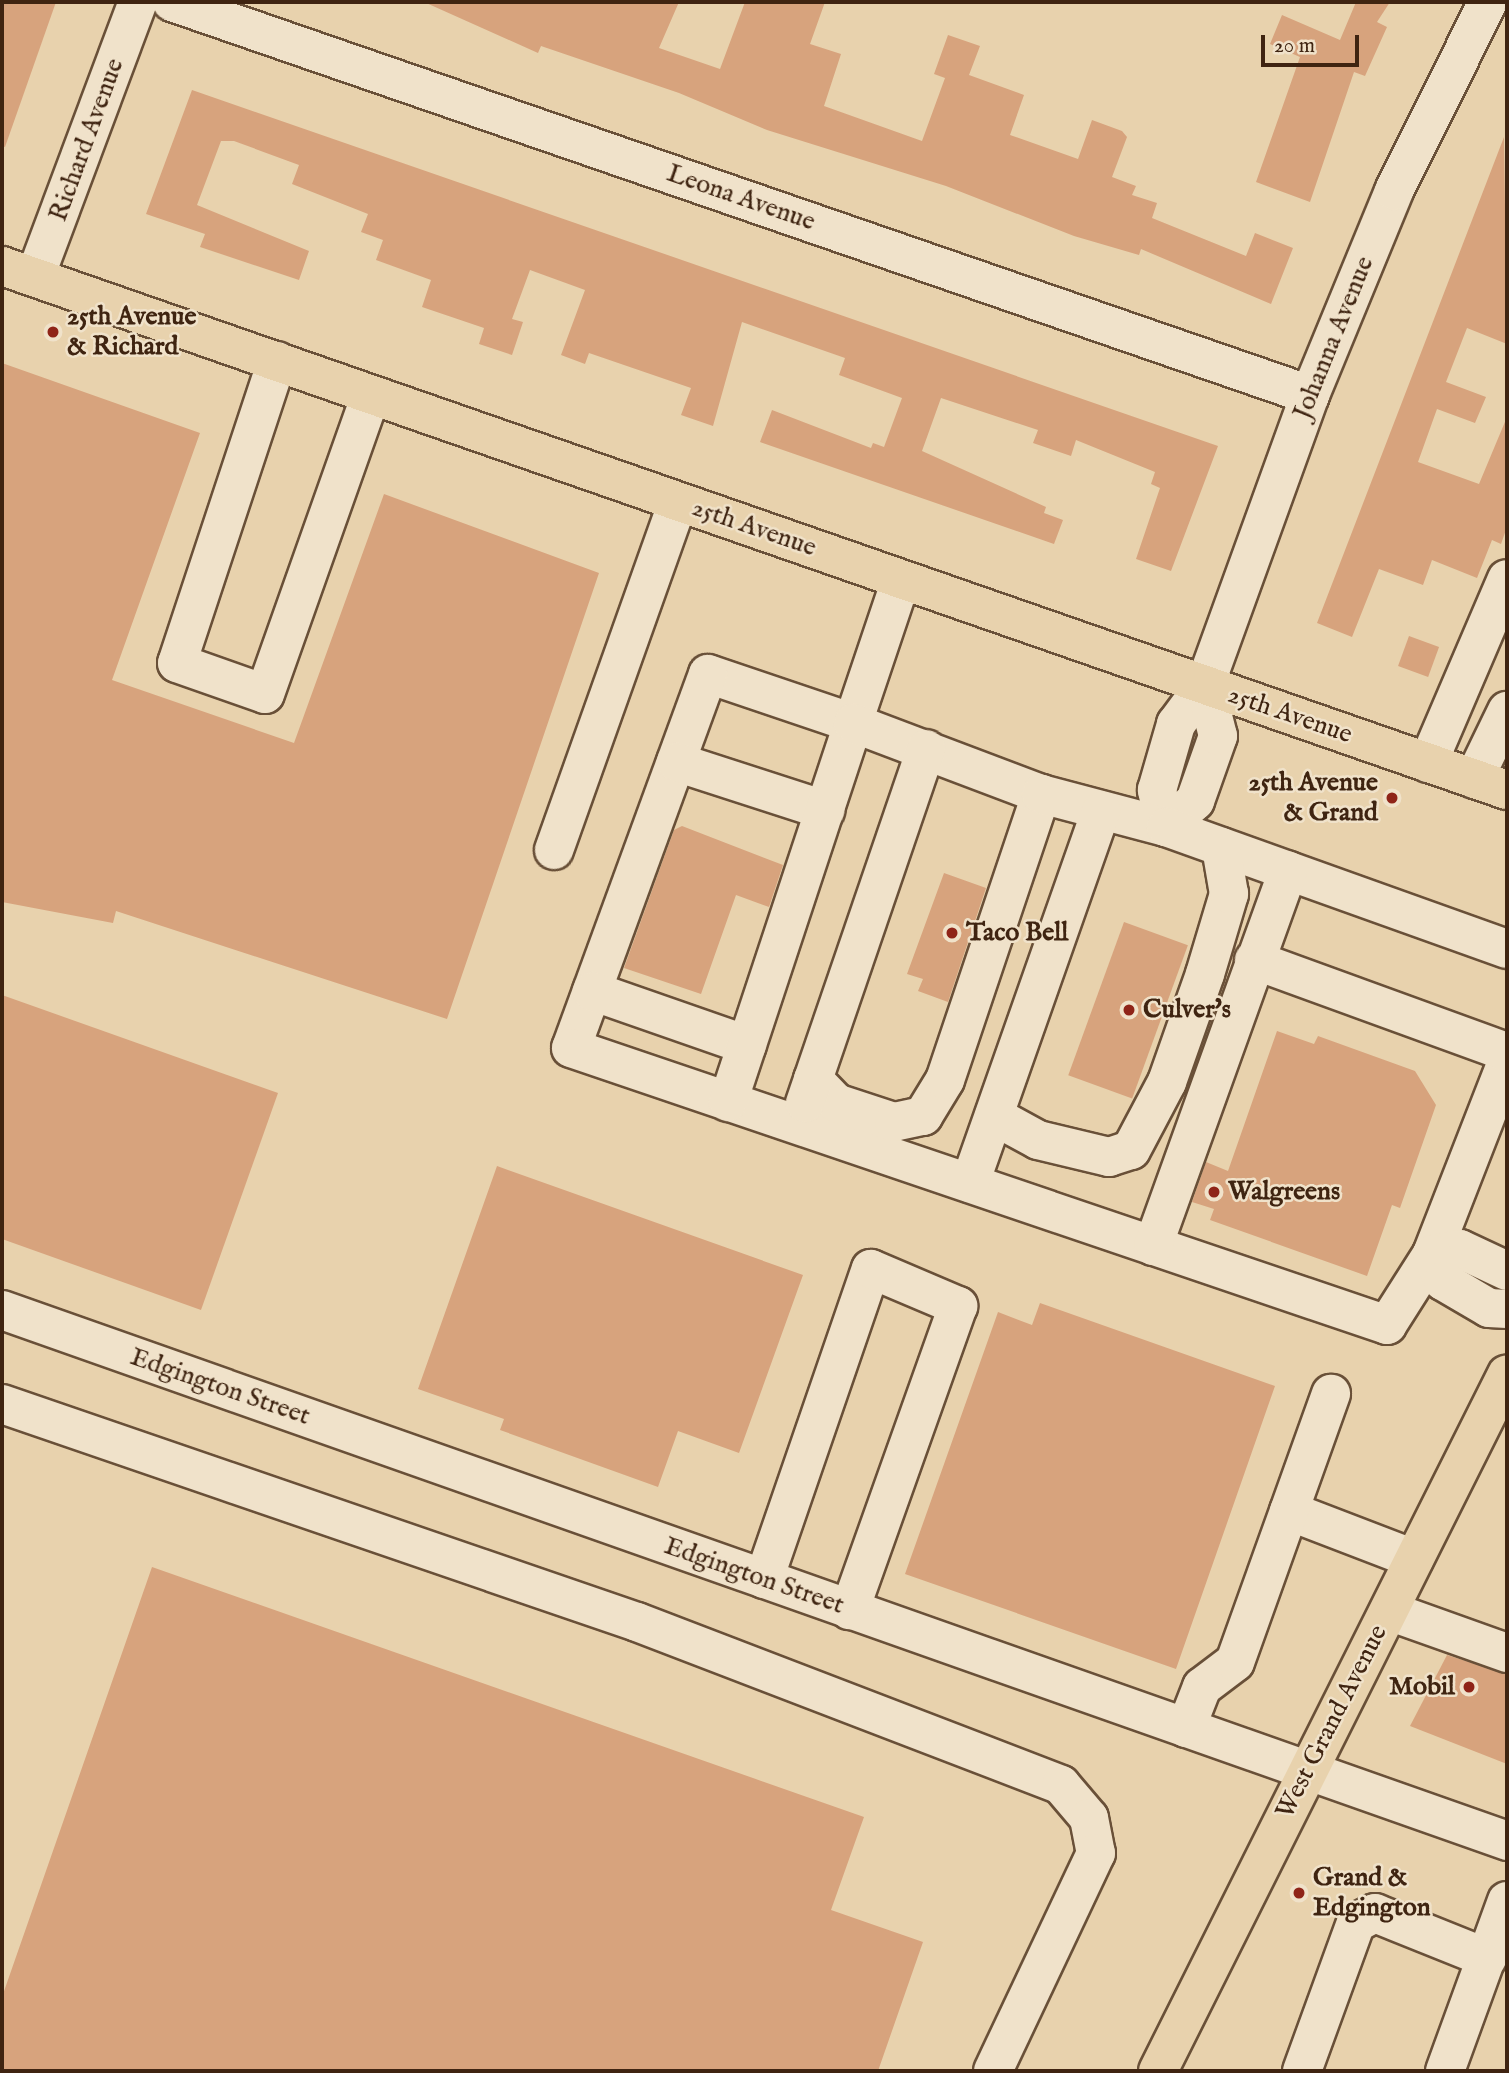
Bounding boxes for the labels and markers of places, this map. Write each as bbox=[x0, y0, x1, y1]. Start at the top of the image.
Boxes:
place label: 25th Avenue & Richard bbox=[67, 301, 196, 362]
marker: 25th Avenue & Richard bbox=[45, 324, 61, 340]
place label: 25th Avenue & Grand bbox=[1249, 767, 1378, 828]
marker: 25th Avenue & Grand bbox=[1384, 790, 1400, 806]
place label: Taco Bell bbox=[966, 917, 1068, 949]
marker: Taco Bell bbox=[944, 925, 960, 941]
place label: Culver's bbox=[1143, 994, 1231, 1026]
marker: Culver's bbox=[1121, 1002, 1137, 1018]
place label: Walgreens bbox=[1228, 1176, 1340, 1208]
marker: Walgreens bbox=[1206, 1184, 1222, 1200]
place label: Mobil bbox=[1389, 1671, 1455, 1703]
marker: Mobil bbox=[1461, 1679, 1477, 1695]
place label: Grand & Edgington bbox=[1313, 1862, 1431, 1924]
marker: Grand & Edgington bbox=[1291, 1885, 1307, 1901]

